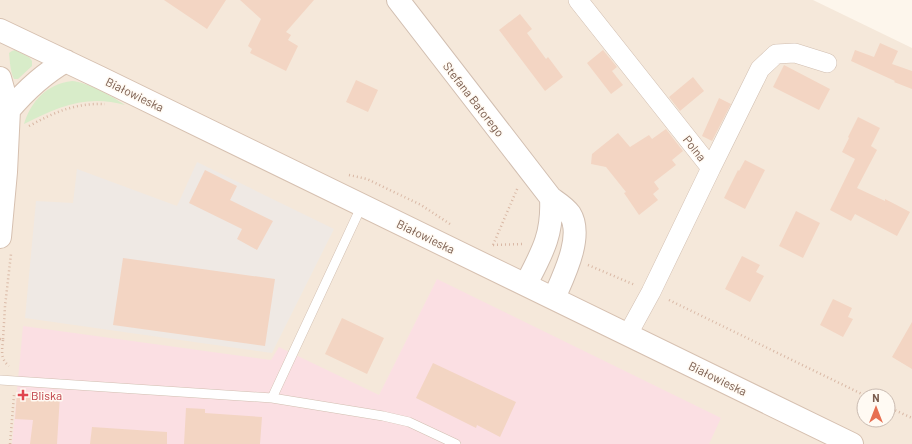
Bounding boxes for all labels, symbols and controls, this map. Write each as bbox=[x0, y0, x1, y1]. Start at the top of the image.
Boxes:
street label: Stefana Batorego bbox=[441, 59, 507, 139]
street label: Białowieska bbox=[104, 74, 166, 114]
street label: Polna bbox=[681, 132, 709, 164]
street label: Białowieska bbox=[395, 216, 457, 256]
street label: Białowieska bbox=[687, 358, 749, 398]
place label: Bliska bbox=[31, 388, 62, 402]
north arrow bbox=[856, 388, 896, 428]
marker: Bliska bbox=[18, 390, 28, 400]
text: N bbox=[872, 391, 880, 404]

